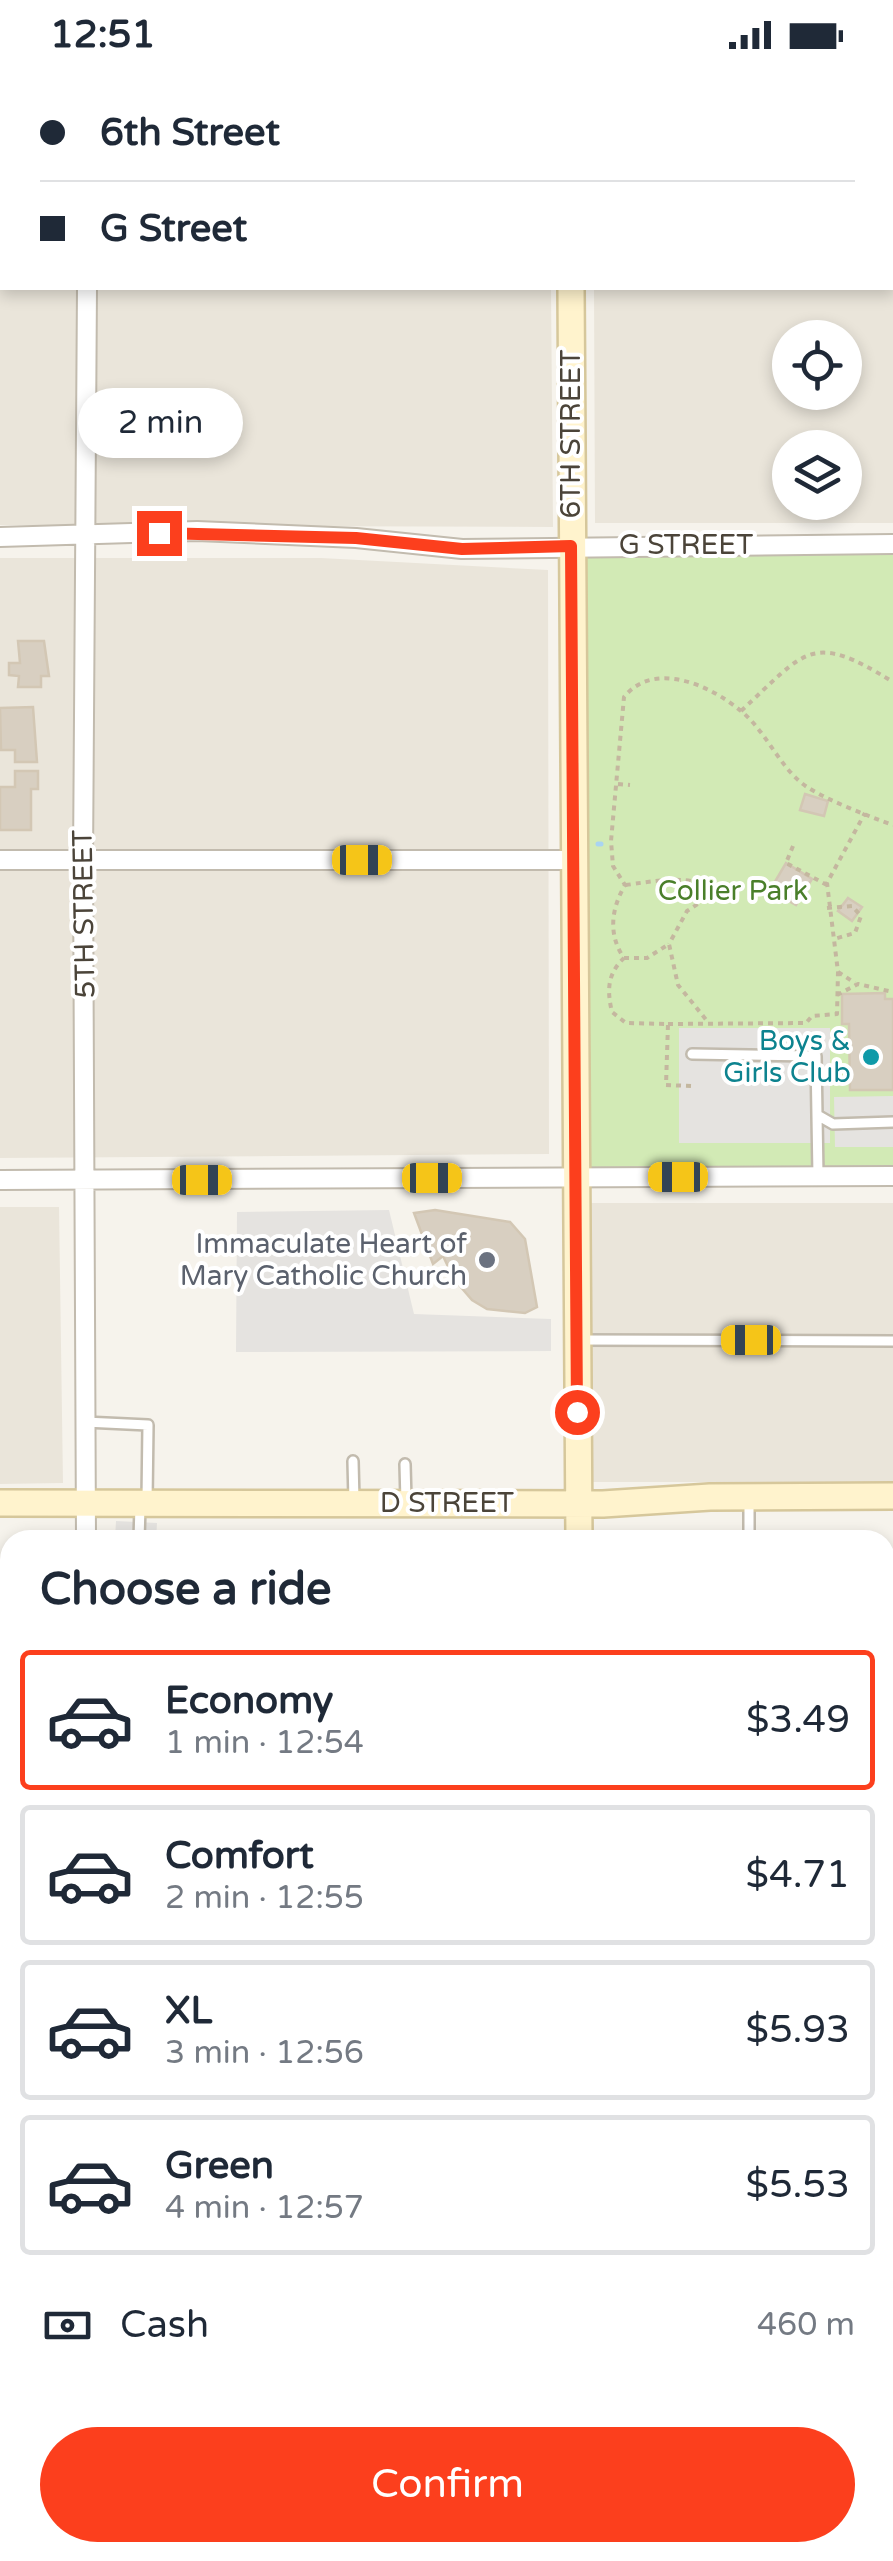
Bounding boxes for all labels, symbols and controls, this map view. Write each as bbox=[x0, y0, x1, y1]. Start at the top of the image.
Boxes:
text: 12:51 bbox=[50, 12, 155, 58]
text: 6th Street bbox=[100, 110, 280, 156]
text: G Street bbox=[100, 206, 247, 252]
map controls bbox=[772, 320, 862, 520]
button: locate bbox=[772, 320, 862, 410]
street label: 6TH STREET bbox=[554, 349, 588, 519]
callout: 2 min bbox=[76, 388, 242, 458]
text: 2 min bbox=[118, 404, 203, 442]
button: layers bbox=[772, 430, 862, 520]
route end bbox=[137, 511, 182, 556]
street label: G STREET bbox=[619, 528, 753, 562]
street label: 5TH STREET bbox=[66, 829, 102, 999]
car bbox=[332, 845, 392, 875]
park label: Collier Park bbox=[658, 874, 808, 908]
place label: Boys & Girls Club bbox=[723, 1024, 851, 1090]
marker: Boys & Girls Club bbox=[860, 1046, 882, 1068]
car bbox=[648, 1162, 708, 1192]
car bbox=[402, 1163, 462, 1193]
car bbox=[172, 1165, 232, 1195]
place label: Immaculate Heart of Mary Catholic Church bbox=[180, 1227, 467, 1293]
marker: Immaculate Heart of Mary Catholic Church bbox=[476, 1249, 498, 1271]
car bbox=[721, 1325, 781, 1355]
route start bbox=[555, 1390, 600, 1435]
street label: D STREET bbox=[380, 1486, 514, 1520]
text: Choose a ride bbox=[40, 1563, 331, 1617]
icon: car bbox=[45, 1675, 135, 1765]
text: Economy bbox=[165, 1678, 333, 1724]
text: $3.49 bbox=[746, 1697, 850, 1743]
text: 1 min · 12:54 bbox=[165, 1724, 364, 1762]
icon: car bbox=[45, 1830, 135, 1920]
text: Comfort bbox=[165, 1833, 314, 1879]
text: $4.71 bbox=[745, 1852, 850, 1898]
text: 2 min · 12:55 bbox=[165, 1879, 364, 1917]
icon: car bbox=[45, 1985, 135, 2075]
text: XL bbox=[165, 1988, 212, 2034]
text: $5.93 bbox=[745, 2007, 850, 2053]
text: 3 min · 12:56 bbox=[165, 2034, 364, 2072]
icon: car bbox=[45, 2140, 135, 2230]
text: Green bbox=[165, 2143, 274, 2189]
text: $5.53 bbox=[745, 2162, 850, 2208]
text: 4 min · 12:57 bbox=[165, 2189, 364, 2227]
icon: cash bbox=[40, 2298, 95, 2353]
text: Cash bbox=[120, 2302, 209, 2348]
text: 460 m bbox=[757, 2306, 855, 2344]
button: Confirm bbox=[40, 2427, 855, 2542]

